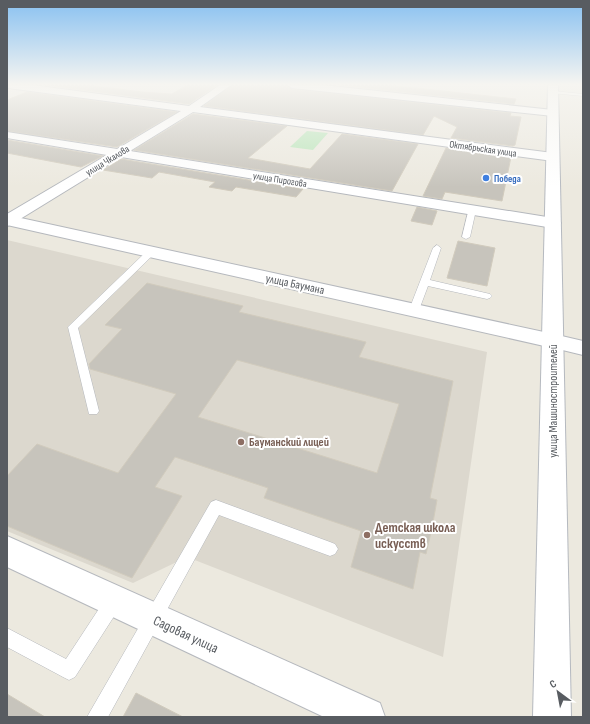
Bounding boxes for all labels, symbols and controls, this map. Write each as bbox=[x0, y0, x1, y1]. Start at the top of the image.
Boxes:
street label: Октябрьская улица bbox=[448, 138, 517, 160]
street label: улица Чкалова bbox=[83, 143, 132, 179]
street label: улица Пирогова bbox=[252, 170, 308, 190]
marker: Победа bbox=[481, 173, 491, 183]
place label: Победа bbox=[494, 173, 521, 185]
street label: улица Баумана bbox=[264, 271, 326, 298]
street label: улица Машиностроителей bbox=[546, 344, 561, 458]
place label: Бауманский лицей bbox=[249, 435, 329, 450]
marker: Бауманский лицей bbox=[236, 437, 246, 447]
place label: Детская школа искусств bbox=[375, 519, 456, 552]
marker: Детская школа искусств bbox=[362, 530, 372, 540]
street label: Садовая улица bbox=[151, 612, 221, 657]
north arrow bbox=[538, 672, 578, 712]
text: С bbox=[547, 677, 559, 691]

